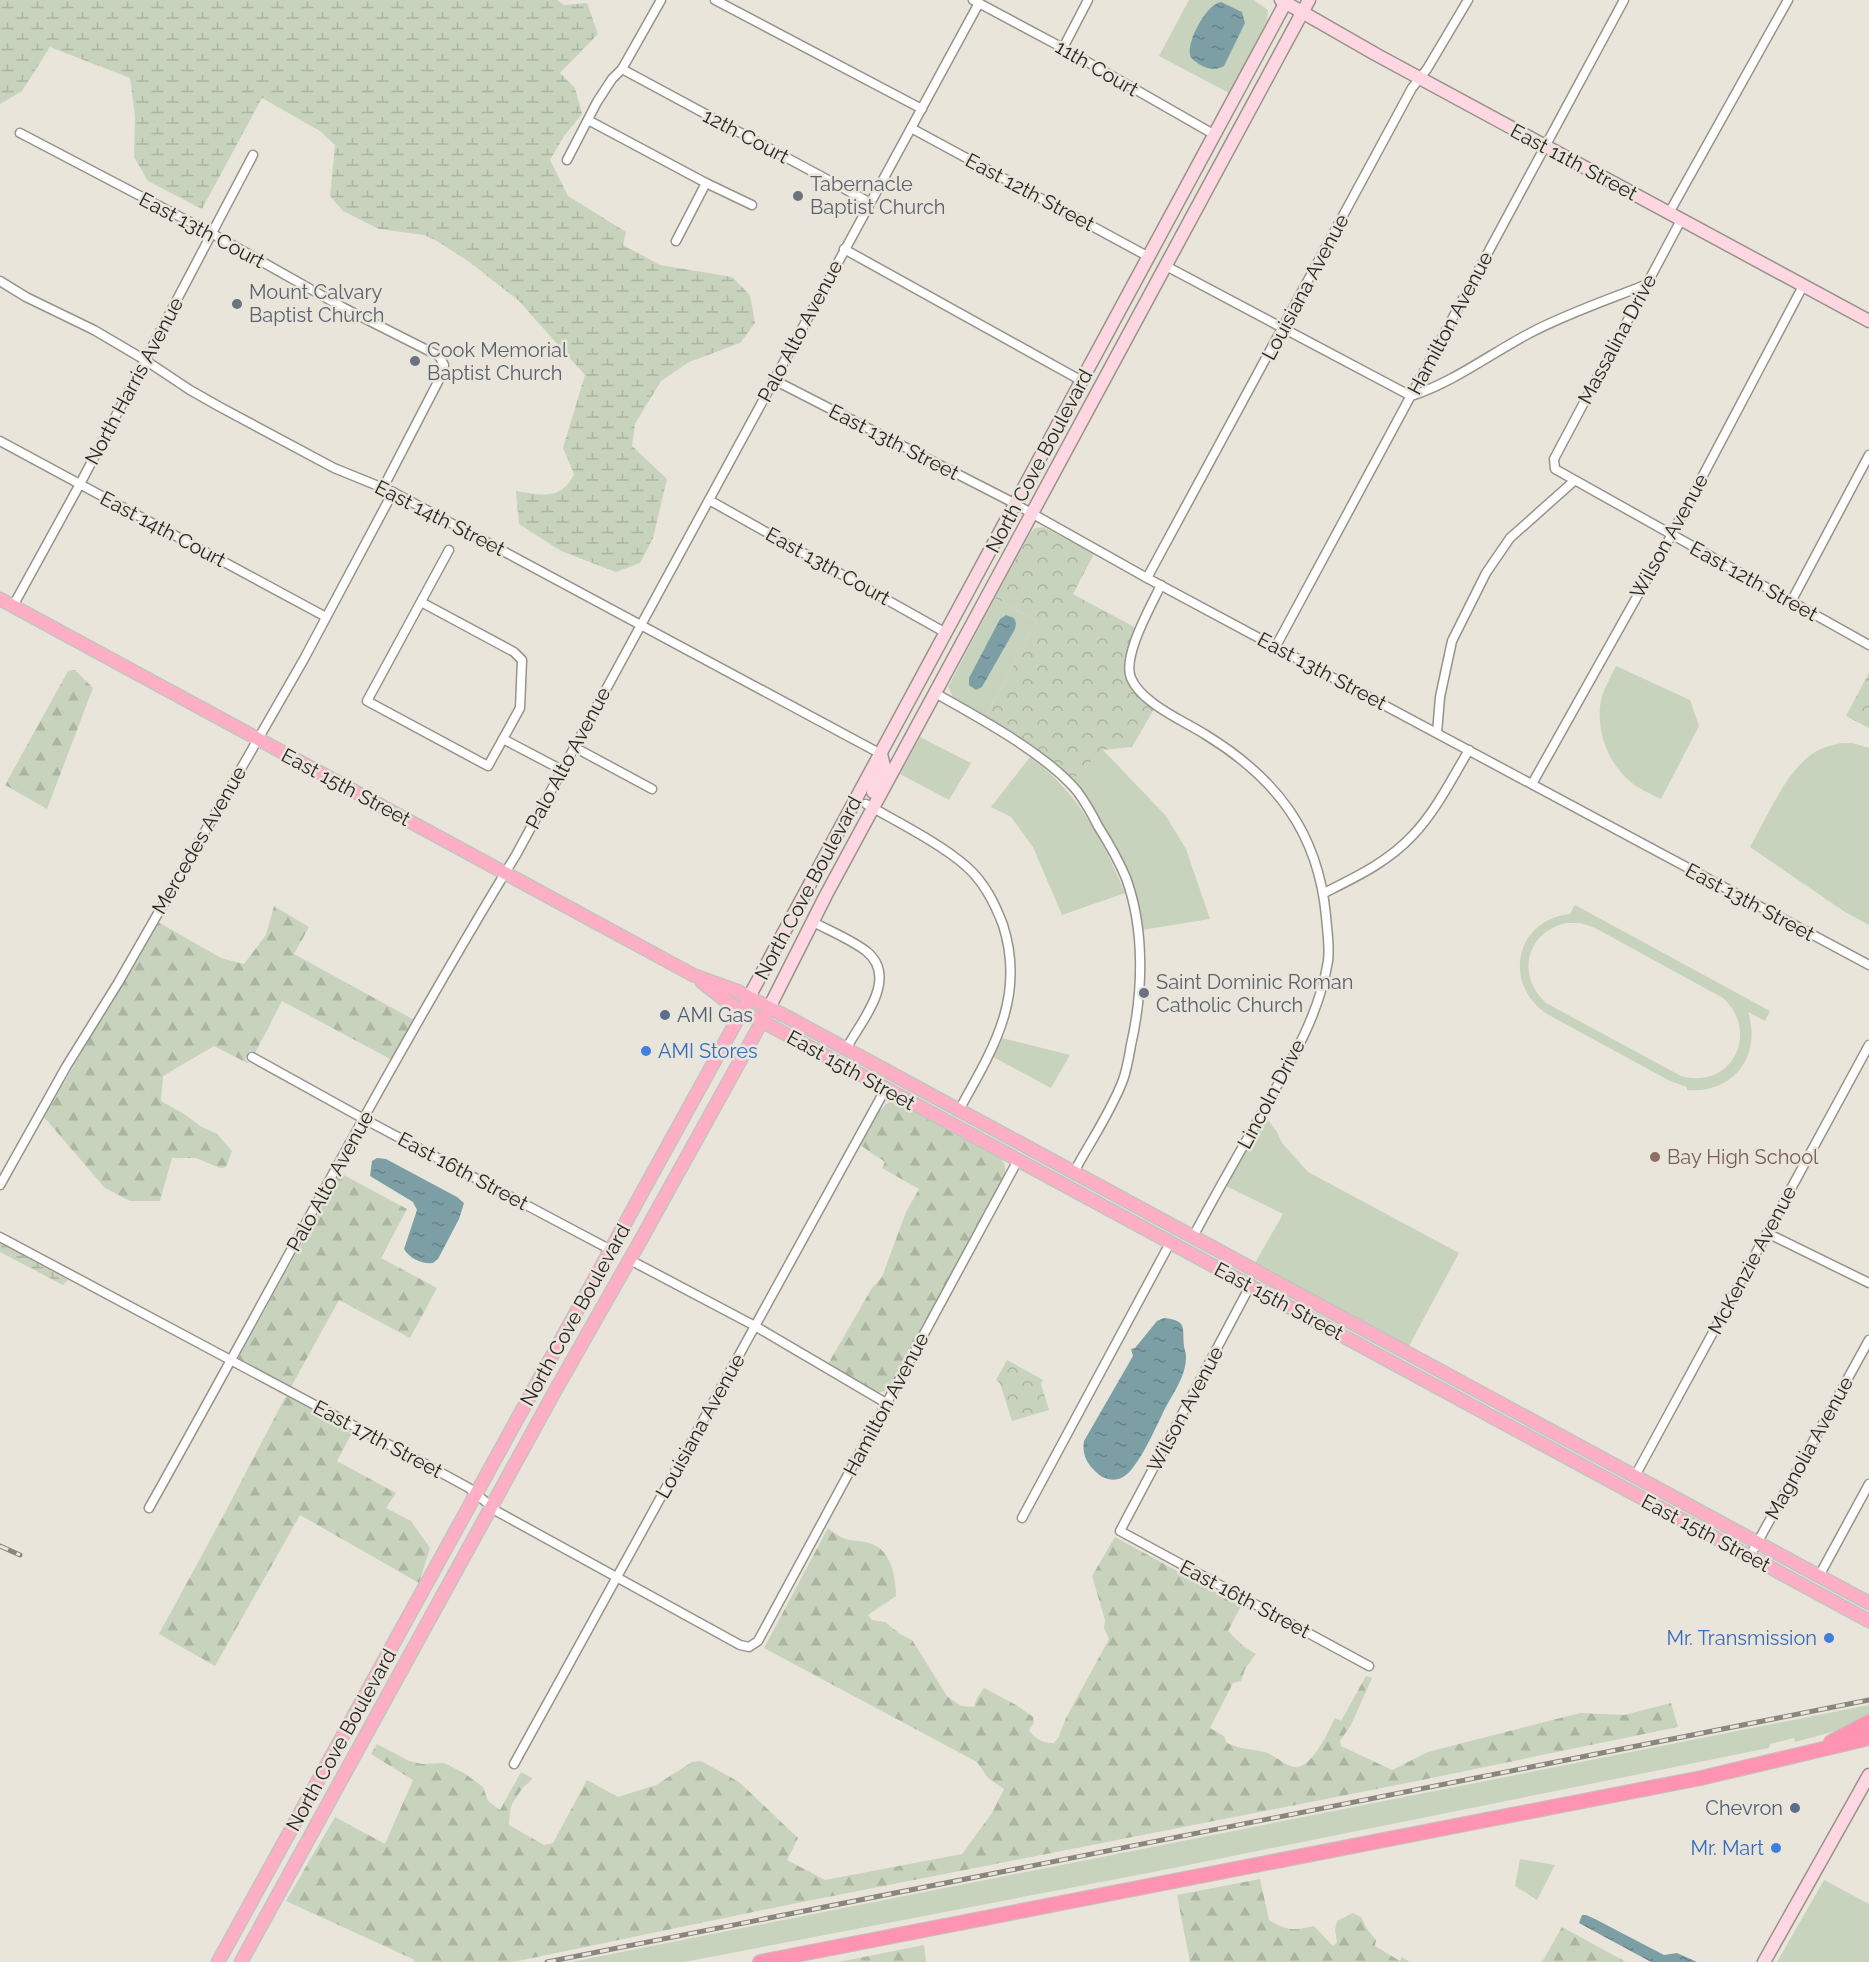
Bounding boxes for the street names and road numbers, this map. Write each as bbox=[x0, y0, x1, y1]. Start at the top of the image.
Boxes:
street label: 11th Court bbox=[1051, 35, 1143, 101]
street label: 12th Court bbox=[699, 103, 793, 169]
street label: East 11th Street bbox=[1506, 118, 1642, 206]
street label: East 12th Street bbox=[962, 148, 1099, 236]
street label: East 13th Court bbox=[135, 187, 269, 273]
street label: Louisiana Avenue bbox=[1256, 210, 1354, 364]
street label: Hamilton Avenue bbox=[1402, 247, 1498, 399]
street label: Palo Alto Avenue bbox=[753, 256, 848, 406]
street label: Massalina Drive bbox=[1573, 270, 1661, 408]
street label: North Harris Avenue bbox=[80, 293, 188, 469]
street label: North Cove Boulevard bbox=[980, 365, 1098, 557]
street label: East 13th Street bbox=[825, 399, 963, 485]
street label: Wilson Avenue bbox=[1625, 469, 1713, 602]
street label: East 14th Street bbox=[371, 475, 509, 561]
street label: East 14th Court bbox=[96, 486, 230, 572]
street label: East 13th Court bbox=[762, 522, 895, 610]
street label: East 12th Street bbox=[1686, 536, 1822, 626]
street label: East 13th Street bbox=[1253, 627, 1391, 715]
street label: Palo Alto Avenue bbox=[521, 683, 616, 833]
street label: East 15th Street bbox=[277, 743, 415, 831]
street label: Mercedes Avenue bbox=[147, 761, 251, 918]
street label: North Cove Boulevard bbox=[749, 792, 867, 984]
street label: East 13th Street bbox=[1681, 858, 1819, 946]
street label: East 15th Street bbox=[783, 1025, 920, 1115]
street label: Lincoln Drive bbox=[1232, 1035, 1310, 1153]
street label: Palo Alto Avenue bbox=[281, 1106, 379, 1256]
street label: East 16th Street bbox=[394, 1127, 532, 1216]
street label: McKenzie Avenue bbox=[1703, 1181, 1801, 1338]
street label: North Cove Boulevard bbox=[515, 1220, 635, 1410]
street label: East 15th Street bbox=[1210, 1257, 1348, 1345]
street label: Hamilton Avenue bbox=[838, 1328, 934, 1480]
street label: Wilson Avenue bbox=[1142, 1342, 1228, 1476]
street label: Louisiana Avenue bbox=[650, 1349, 750, 1503]
street label: Magnolia Avenue bbox=[1760, 1372, 1858, 1524]
street label: East 17th Street bbox=[309, 1395, 447, 1483]
street label: East 15th Street bbox=[1637, 1489, 1775, 1577]
street label: East 16th Street bbox=[1176, 1555, 1314, 1644]
street label: North Cove Boulevard bbox=[281, 1645, 401, 1835]

